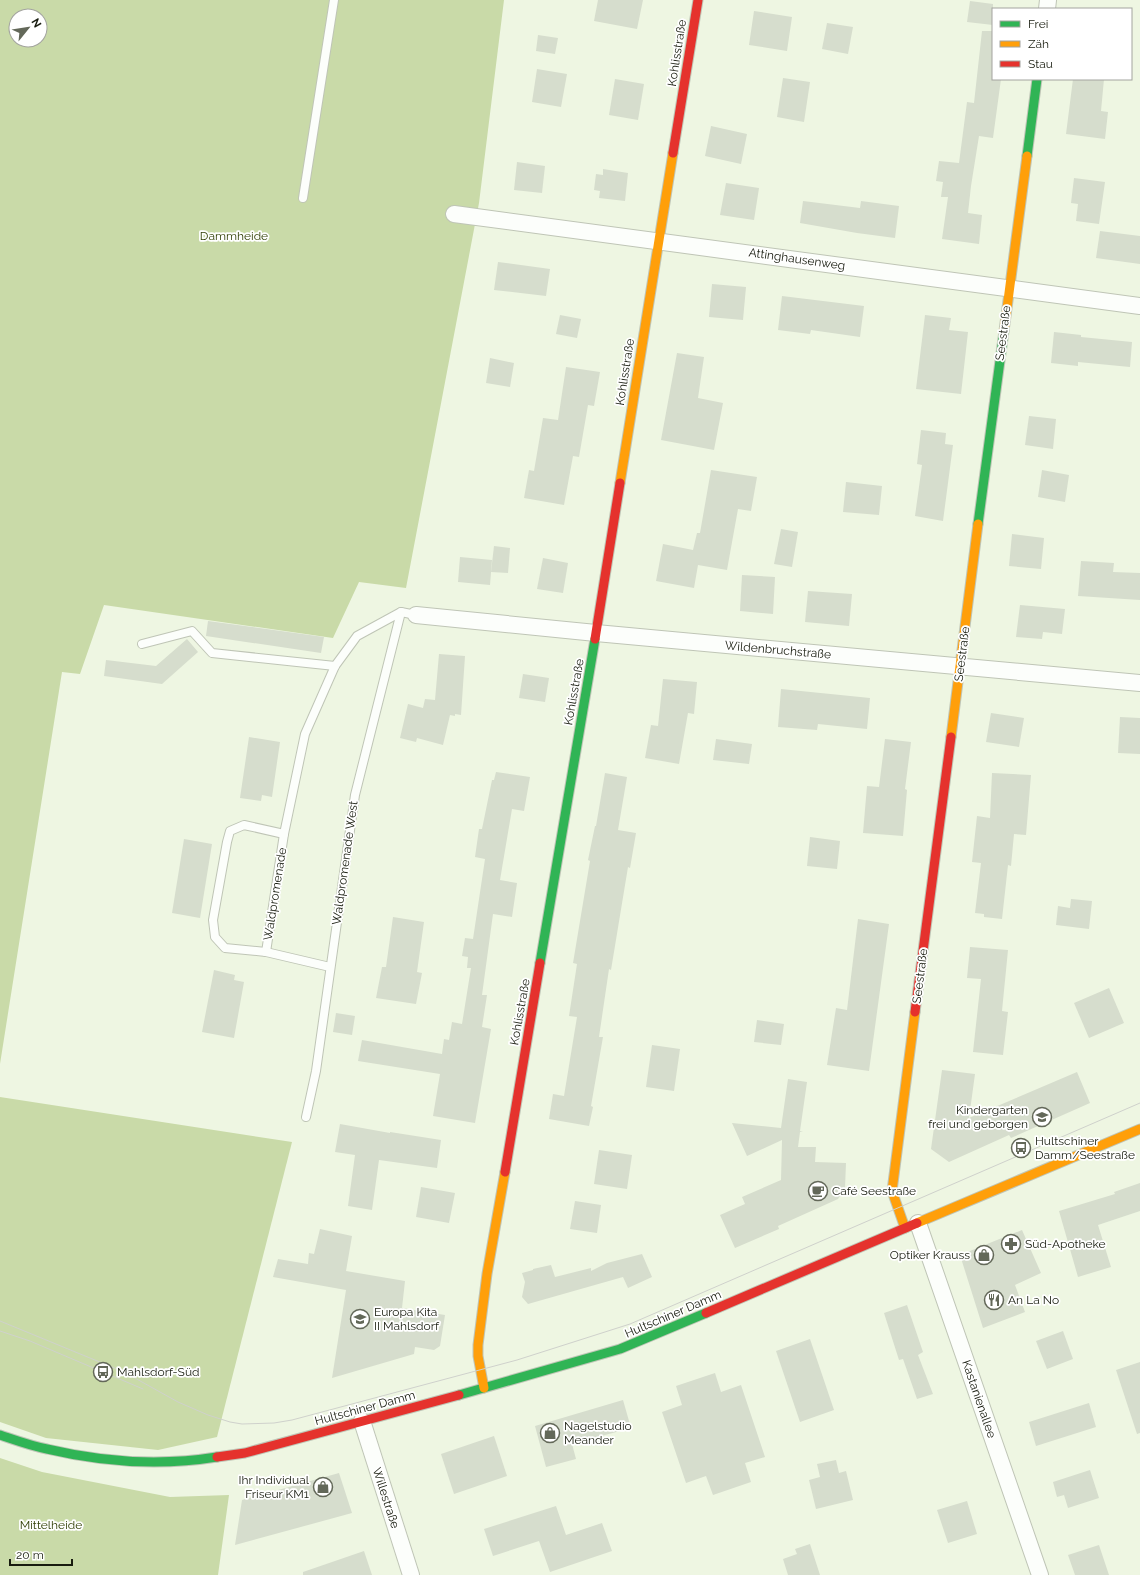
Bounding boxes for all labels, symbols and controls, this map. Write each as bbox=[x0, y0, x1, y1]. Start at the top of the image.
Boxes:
north arrow bbox=[8, 8, 48, 48]
legend bbox=[992, 8, 1132, 80]
text: N bbox=[28, 16, 44, 30]
text: Frei bbox=[1028, 17, 1048, 31]
street label: Kohlisstraße bbox=[665, 19, 689, 87]
text: Zäh bbox=[1028, 37, 1049, 51]
text: Stau bbox=[1028, 57, 1053, 71]
park label: Dammheide bbox=[200, 229, 268, 243]
street label: Attinghausenweg bbox=[748, 245, 846, 273]
street label: Seestraße bbox=[993, 305, 1013, 361]
street label: Kohlisstraße bbox=[613, 338, 637, 406]
street label: Seestraße bbox=[952, 626, 972, 682]
street label: Wildenbruchstraße bbox=[724, 638, 832, 662]
street label: Kohlisstraße bbox=[561, 658, 587, 726]
street label: Waldpromenade West bbox=[329, 800, 361, 926]
street label: Waldpromenade bbox=[261, 847, 289, 941]
street label: Seestraße bbox=[910, 948, 930, 1004]
street label: Kohlisstraße bbox=[507, 978, 533, 1046]
place label: Kindergarten frei und geborgen bbox=[928, 1103, 1028, 1131]
school or university icon: Kindergarten frei und geborgen bbox=[1031, 1106, 1053, 1128]
place label: Hultschiner Damm/Seestraße bbox=[1035, 1134, 1135, 1162]
bus stop icon: Hultschiner Damm/Seestraße bbox=[1010, 1137, 1032, 1159]
cafe icon: Café Seestraße bbox=[807, 1180, 829, 1202]
place label: Café Seestraße bbox=[832, 1184, 916, 1198]
pharmacy icon: Süd-Apotheke bbox=[1000, 1233, 1022, 1255]
place label: Süd-Apotheke bbox=[1025, 1237, 1106, 1251]
shop icon: Optiker Krauss bbox=[973, 1244, 995, 1266]
place label: Optiker Krauss bbox=[890, 1248, 970, 1262]
street label: Hultschiner Damm bbox=[623, 1287, 723, 1341]
restaurant icon: An La No bbox=[983, 1289, 1005, 1311]
place label: An La No bbox=[1008, 1293, 1059, 1307]
place label: Europa Kita II Mahlsdorf bbox=[374, 1305, 440, 1333]
school or university icon: Europa Kita II Mahlsdorf bbox=[349, 1308, 371, 1330]
street label: Kastanienallee bbox=[959, 1358, 999, 1440]
bus stop icon: Mahlsdorf-Süd bbox=[92, 1361, 114, 1383]
place label: Mahlsdorf-Süd bbox=[117, 1365, 200, 1379]
street label: Hultschiner Damm bbox=[313, 1388, 417, 1428]
place label: Nagelstudio Meander bbox=[564, 1419, 632, 1447]
shop icon: Nagelstudio Meander bbox=[539, 1422, 561, 1444]
street label: Willestraße bbox=[370, 1466, 402, 1530]
place label: Ihr Individual Friseur KM1 bbox=[239, 1473, 310, 1501]
shop icon: Ihr Individual Friseur KM1 bbox=[312, 1476, 334, 1498]
park label: Mittelheide bbox=[20, 1518, 82, 1532]
scale bar bbox=[10, 1541, 72, 1567]
text: 20 m bbox=[16, 1548, 44, 1562]

